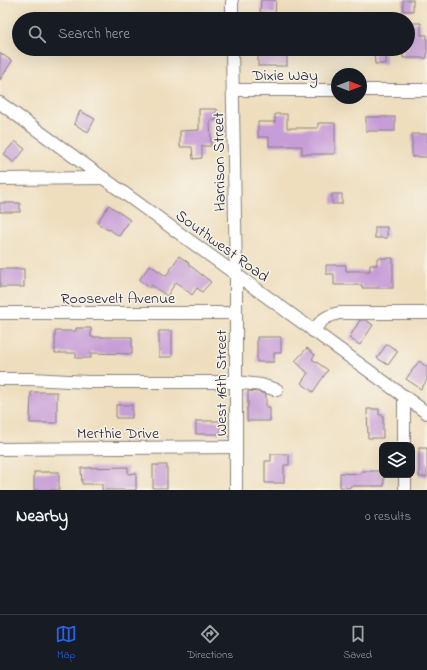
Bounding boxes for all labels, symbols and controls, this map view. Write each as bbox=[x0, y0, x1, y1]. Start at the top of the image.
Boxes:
search box bbox=[12, 12, 415, 56]
icon: search bbox=[26, 23, 48, 45]
text: Search here bbox=[58, 23, 130, 45]
street label: Dixie Way bbox=[251, 64, 318, 88]
north arrow bbox=[331, 68, 367, 104]
street label: Harrison Street bbox=[207, 111, 233, 212]
street label: Southwest Road bbox=[170, 204, 274, 289]
street label: Roosevelt Avenue bbox=[61, 287, 176, 311]
street label: West 16th Street bbox=[210, 329, 234, 436]
street label: Merthie Drive bbox=[77, 422, 160, 446]
map controls bbox=[379, 442, 415, 478]
button: layers bbox=[379, 442, 415, 478]
text: Nearby bbox=[16, 504, 68, 529]
text: 0 results bbox=[365, 507, 411, 526]
tab: Map bbox=[55, 623, 77, 663]
tab: Directions bbox=[187, 623, 233, 663]
tab: Saved bbox=[343, 623, 372, 663]

